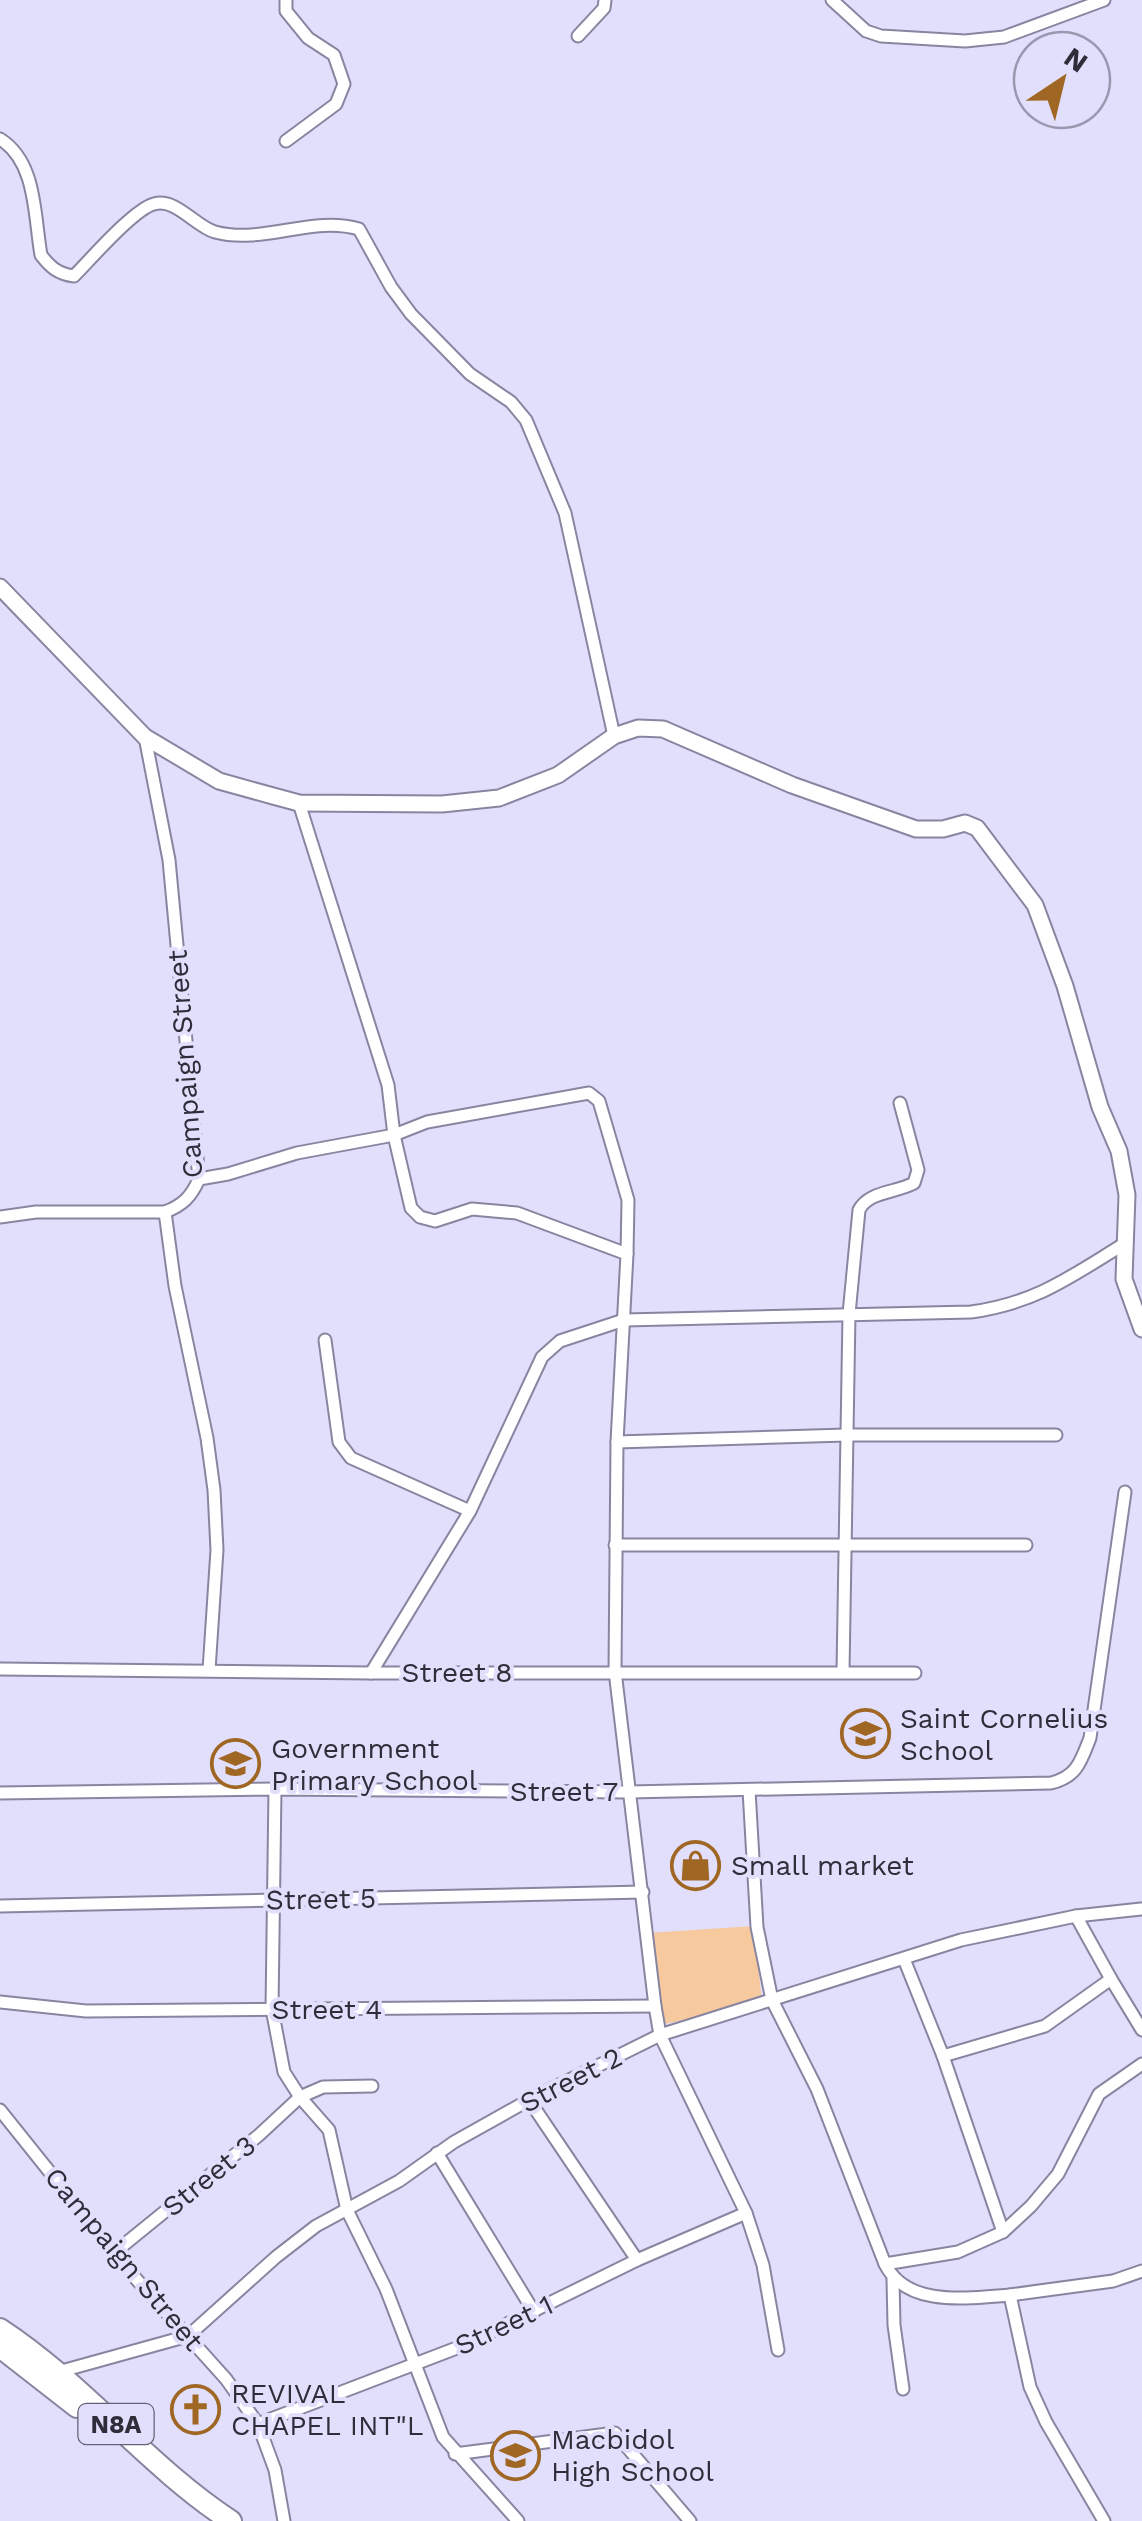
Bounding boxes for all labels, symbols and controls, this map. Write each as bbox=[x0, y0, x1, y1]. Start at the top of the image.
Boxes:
north arrow bbox=[1012, 30, 1112, 130]
text: N bbox=[1058, 40, 1094, 79]
street label: Campaign Street bbox=[161, 949, 209, 1179]
street label: Street 8 bbox=[401, 1656, 513, 1689]
place label: Saint Cornelius School bbox=[900, 1702, 1108, 1767]
school or university icon: Saint Cornelius School bbox=[839, 1708, 891, 1760]
place label: Government Primary School bbox=[271, 1732, 478, 1797]
school or university icon: Government Primary School bbox=[210, 1738, 262, 1790]
street label: Street 7 bbox=[510, 1775, 618, 1808]
shop icon: Small market bbox=[670, 1839, 722, 1891]
place label: Small market bbox=[731, 1849, 914, 1882]
street label: Street 5 bbox=[266, 1882, 376, 1916]
street label: Street 4 bbox=[272, 1993, 382, 2026]
street label: Street 2 bbox=[514, 2040, 628, 2120]
street label: Street 3 bbox=[156, 2129, 262, 2223]
street label: Campaign Street bbox=[38, 2161, 210, 2357]
street label: Street 1 bbox=[450, 2288, 558, 2362]
place label: REVIVAL CHAPEL INT"L bbox=[231, 2377, 424, 2442]
church icon: REVIVAL CHAPEL INT"L bbox=[170, 2383, 222, 2435]
road number: N8A bbox=[78, 2404, 154, 2444]
place label: Macbidol High School bbox=[551, 2423, 714, 2488]
school or university icon: Macbidol High School bbox=[490, 2429, 542, 2481]

